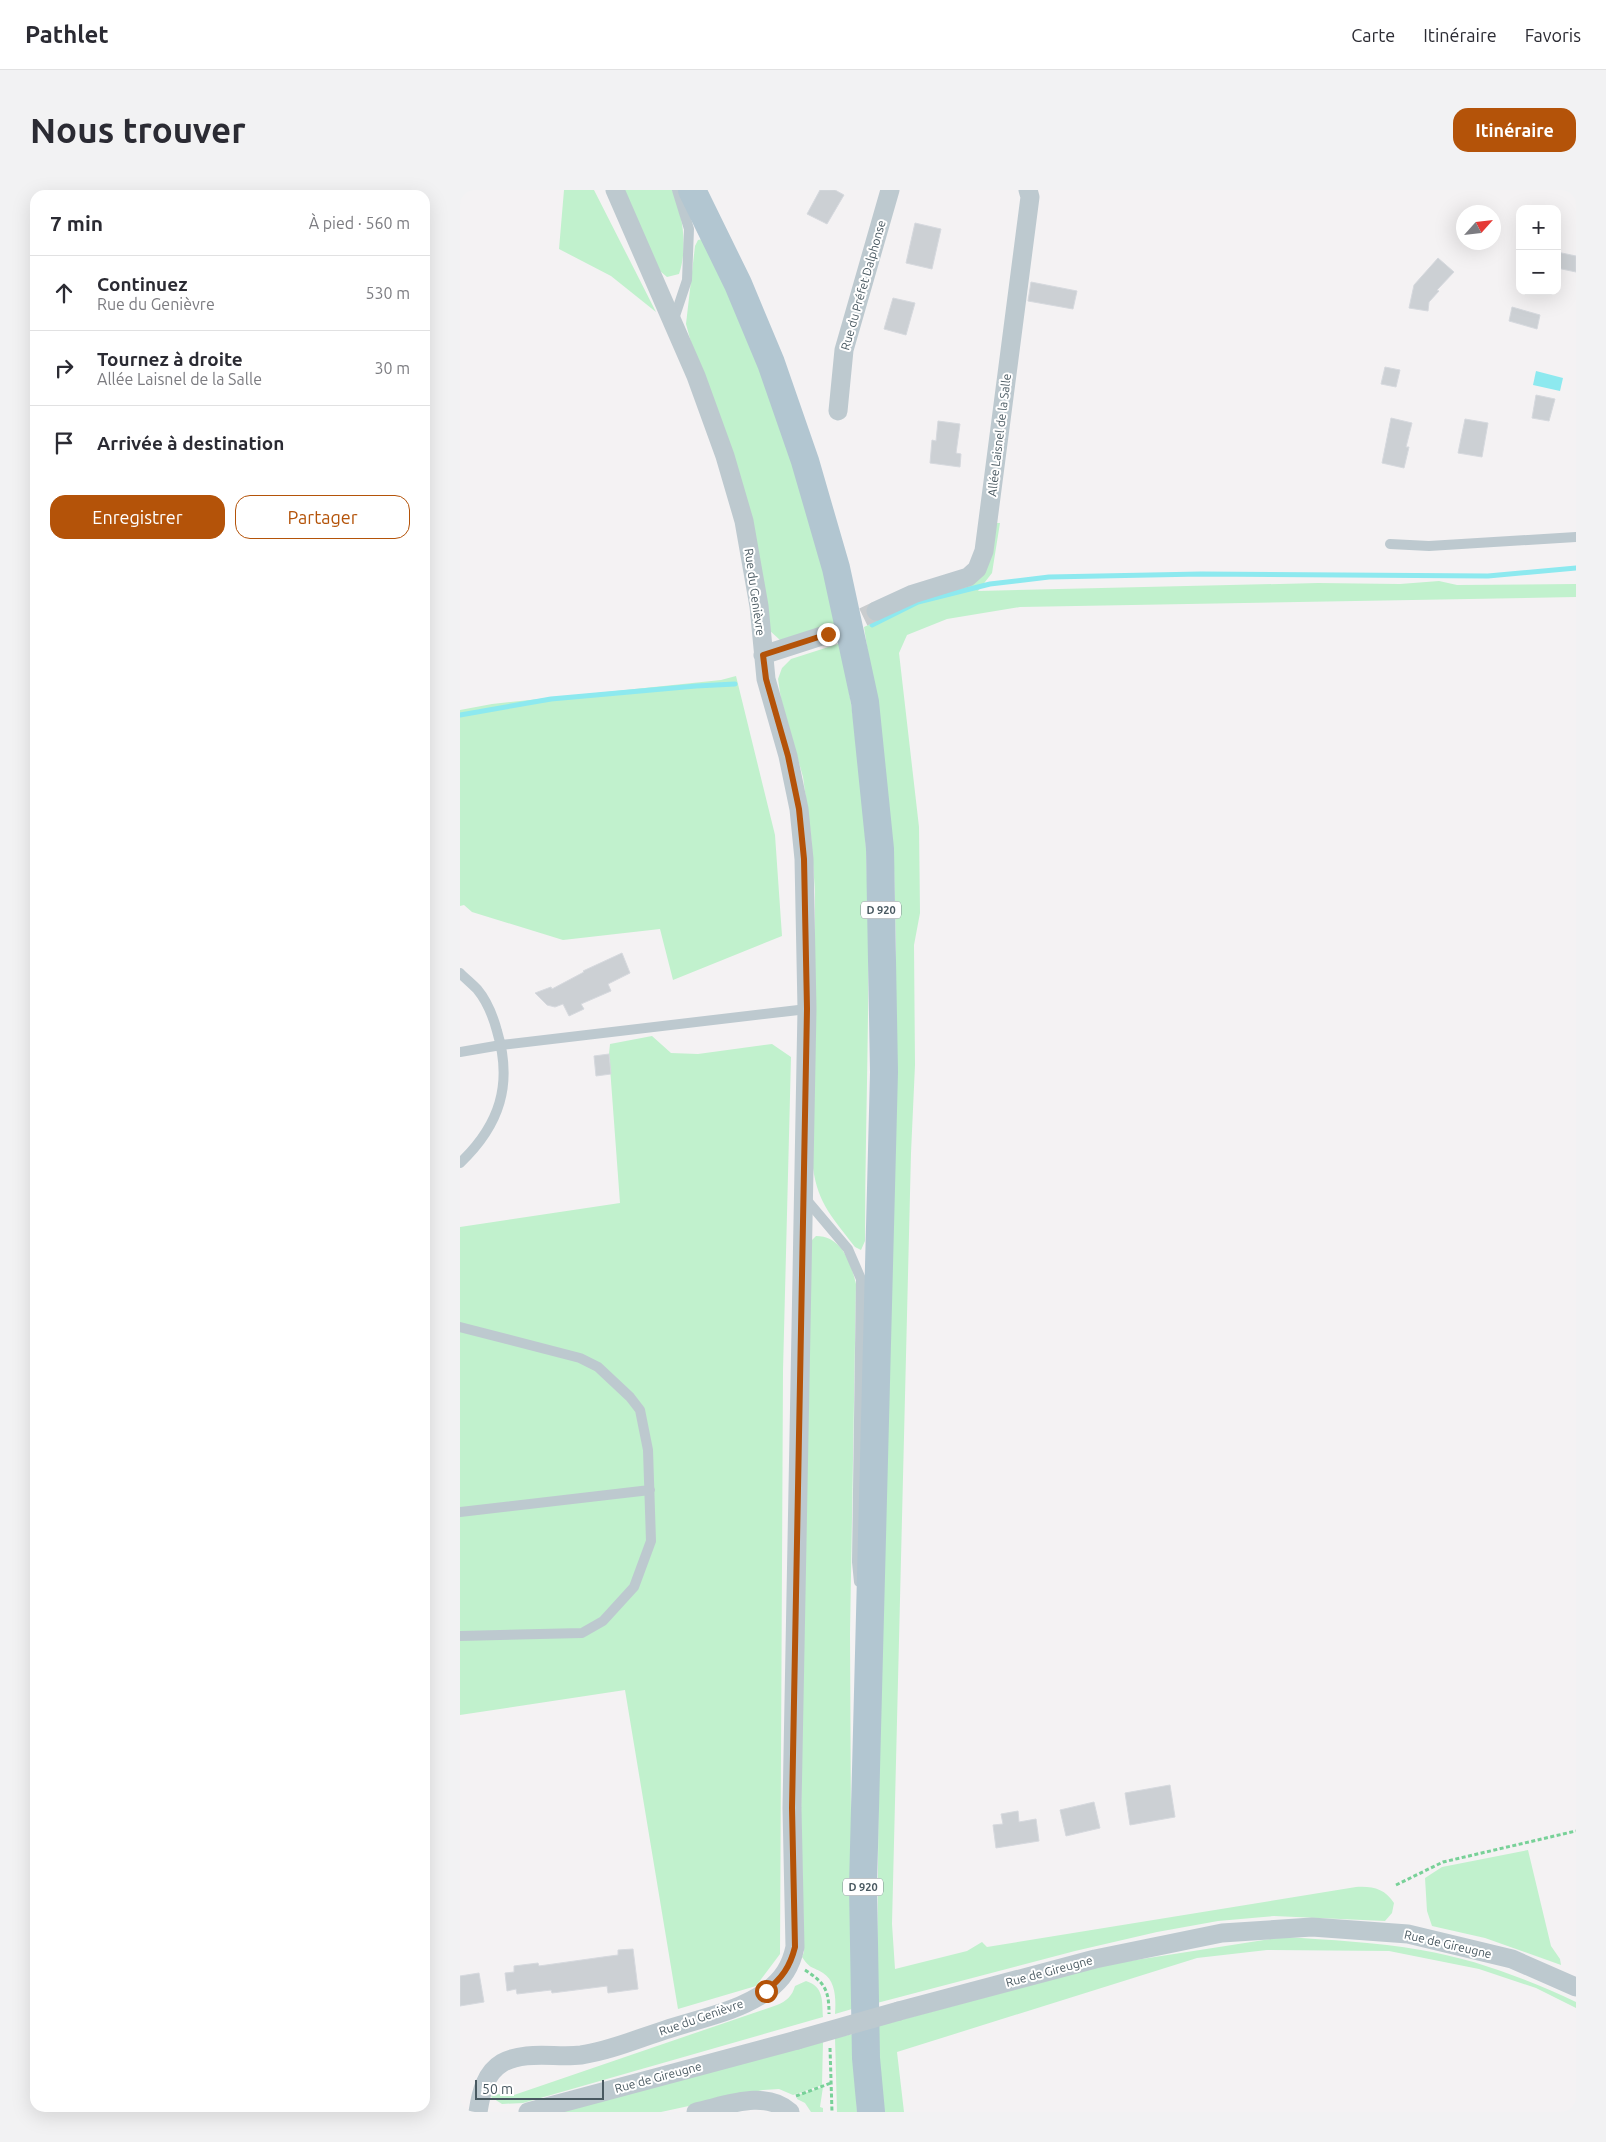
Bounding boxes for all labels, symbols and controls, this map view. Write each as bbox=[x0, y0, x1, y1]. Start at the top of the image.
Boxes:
text: Pathlet bbox=[25, 21, 109, 48]
text: Carte bbox=[1351, 25, 1395, 45]
text: Itinéraire bbox=[1423, 25, 1497, 45]
text: Favoris bbox=[1525, 25, 1581, 45]
button: Itinéraire bbox=[1453, 108, 1576, 152]
text: Nous trouver bbox=[30, 110, 246, 150]
north arrow bbox=[1456, 205, 1501, 250]
map controls bbox=[1516, 205, 1561, 295]
button: + bbox=[1516, 205, 1561, 250]
text: 7 min bbox=[50, 211, 103, 235]
text: À pied · 560 m bbox=[309, 214, 410, 232]
street label: Rue du Préfet Dalphonse bbox=[838, 218, 888, 352]
button: − bbox=[1516, 250, 1561, 295]
text: Continuez bbox=[97, 273, 187, 295]
icon: ahead bbox=[50, 279, 78, 307]
text: 530 m bbox=[365, 284, 410, 302]
text: Rue du Genièvre bbox=[97, 295, 215, 313]
text: Tournez à droite bbox=[97, 348, 243, 370]
icon: right bbox=[50, 354, 78, 382]
text: 30 m bbox=[374, 359, 410, 377]
text: Allée Laisnel de la Salle bbox=[97, 370, 262, 388]
street label: Allée Laisnel de la Salle bbox=[985, 373, 1013, 497]
icon: arrive bbox=[50, 429, 78, 457]
text: Arrivée à destination bbox=[97, 432, 284, 454]
button: Enregistrer bbox=[50, 495, 225, 539]
button: Partager bbox=[235, 495, 410, 539]
street label: Rue du Genièvre bbox=[742, 547, 768, 637]
route end bbox=[817, 623, 840, 646]
road number: D 920 bbox=[861, 902, 901, 918]
road number: D 920 bbox=[843, 1878, 883, 1895]
street label: Rue de Gireugne bbox=[1403, 1928, 1493, 1960]
street label: Rue de Gireugne bbox=[1004, 1953, 1094, 1989]
route start bbox=[755, 1980, 778, 2003]
street label: Rue du Genièvre bbox=[657, 1996, 745, 2038]
street label: Rue de Gireugne bbox=[613, 2059, 703, 2095]
scale bar bbox=[475, 2077, 604, 2100]
text: 50 m bbox=[482, 2081, 513, 2097]

